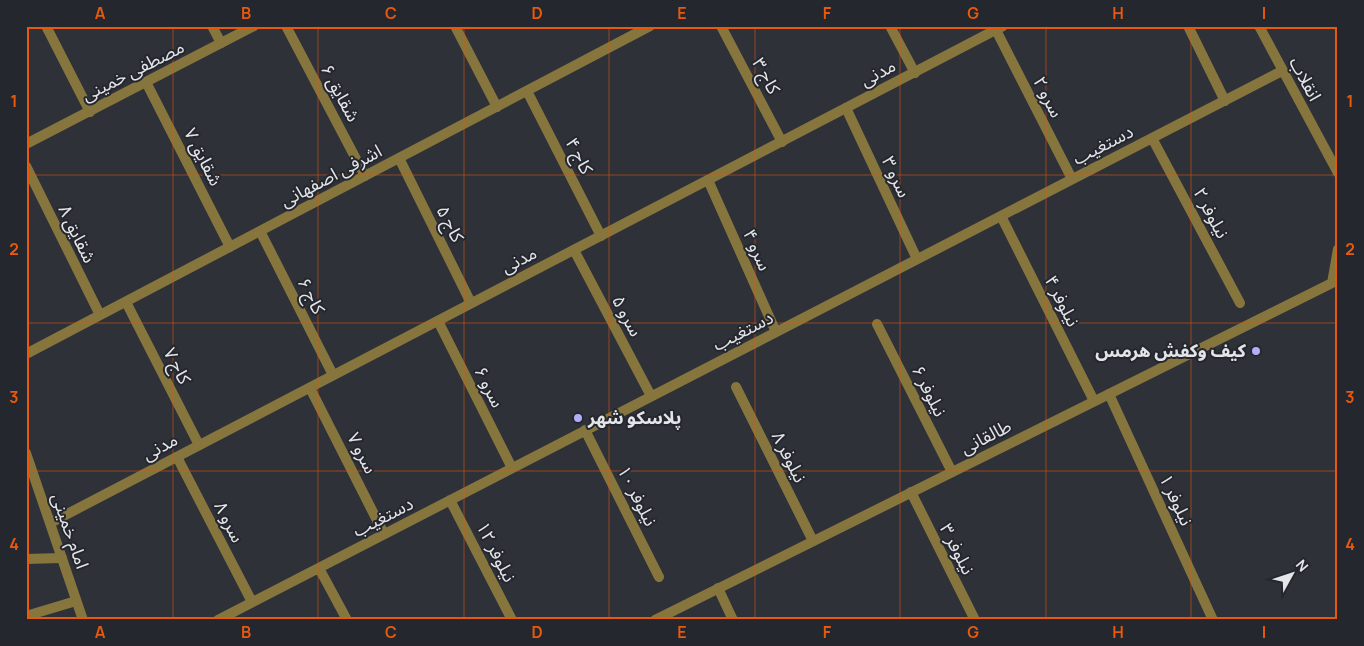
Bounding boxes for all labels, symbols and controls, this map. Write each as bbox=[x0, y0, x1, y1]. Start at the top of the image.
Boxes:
text: A bbox=[95, 2, 106, 24]
text: B bbox=[241, 2, 251, 24]
text: C bbox=[385, 2, 397, 24]
text: D bbox=[531, 2, 543, 24]
text: E bbox=[677, 2, 687, 24]
text: F bbox=[823, 2, 832, 24]
text: G bbox=[967, 2, 979, 24]
text: H bbox=[1112, 2, 1124, 24]
text: I bbox=[1262, 2, 1266, 24]
street label: مصطفی خمینی bbox=[77, 34, 188, 106]
street label: انقلاب bbox=[1284, 52, 1327, 105]
street label: کاج ۳ bbox=[746, 53, 787, 99]
street label: مدنی bbox=[856, 53, 900, 91]
street label: شقایق ۶ bbox=[316, 59, 366, 126]
street label: سرو ۲ bbox=[1028, 72, 1069, 121]
text: 1 bbox=[10, 90, 18, 112]
text: 1 bbox=[1346, 90, 1354, 112]
street label: دستغیب bbox=[1068, 119, 1137, 170]
street label: شقایق ۷ bbox=[179, 123, 229, 190]
street label: کاج ۴ bbox=[559, 133, 599, 179]
street label: اشرفی اصفهانی bbox=[276, 138, 386, 212]
street label: سرو ۳ bbox=[877, 152, 917, 201]
street label: نیلوفر ۲ bbox=[1188, 183, 1235, 242]
street label: شقایق ۸ bbox=[54, 200, 102, 267]
street label: کاج ۵ bbox=[430, 201, 470, 247]
street label: سرو ۴ bbox=[738, 225, 778, 274]
text: 2 bbox=[9, 238, 19, 260]
text: 2 bbox=[1345, 238, 1355, 260]
street label: مدنی bbox=[497, 240, 541, 278]
street label: نیلوفر ۴ bbox=[1040, 271, 1086, 330]
street label: کاج ۶ bbox=[291, 273, 331, 319]
street label: سرو ۵ bbox=[607, 291, 649, 340]
street label: دستغیب bbox=[708, 305, 777, 356]
place label: کیف و‌کفش هرمس bbox=[1095, 338, 1247, 362]
street label: کاج ۷ bbox=[157, 343, 197, 389]
marker: کیف و‌کفش هرمس bbox=[1250, 345, 1262, 357]
street label: نیلوفر ۶ bbox=[907, 361, 953, 420]
street label: سرو ۶ bbox=[469, 362, 510, 411]
text: 3 bbox=[9, 386, 19, 408]
text: 3 bbox=[1345, 386, 1355, 408]
place label: پلاسکو شهر bbox=[587, 405, 681, 430]
marker: پلاسکو شهر bbox=[572, 412, 584, 424]
street label: طالقانی bbox=[956, 413, 1015, 459]
street label: مدنی bbox=[138, 427, 182, 465]
street label: نیلوفر ۸ bbox=[767, 427, 813, 486]
street label: سرو ۷ bbox=[342, 428, 383, 477]
street label: نیلوفر ۱۰ bbox=[612, 461, 663, 530]
street label: نیلوفر ۱ bbox=[1155, 470, 1199, 529]
street label: امام خمینی bbox=[44, 490, 95, 573]
street label: دستغیب bbox=[348, 491, 417, 542]
street label: سرو ۸ bbox=[209, 497, 250, 546]
street label: نیلوفر ۱۲ bbox=[471, 517, 522, 586]
street label: نیلوفر ۳ bbox=[935, 519, 981, 578]
text: 4 bbox=[9, 533, 19, 555]
text: 4 bbox=[1345, 533, 1355, 555]
north arrow bbox=[1266, 548, 1316, 598]
text: N bbox=[1292, 555, 1313, 575]
text: A bbox=[95, 621, 106, 643]
text: B bbox=[241, 621, 251, 643]
text: C bbox=[385, 621, 397, 643]
text: D bbox=[531, 621, 543, 643]
text: E bbox=[677, 621, 687, 643]
text: F bbox=[823, 621, 832, 643]
text: G bbox=[967, 621, 979, 643]
text: H bbox=[1112, 621, 1124, 643]
text: I bbox=[1262, 621, 1266, 643]

